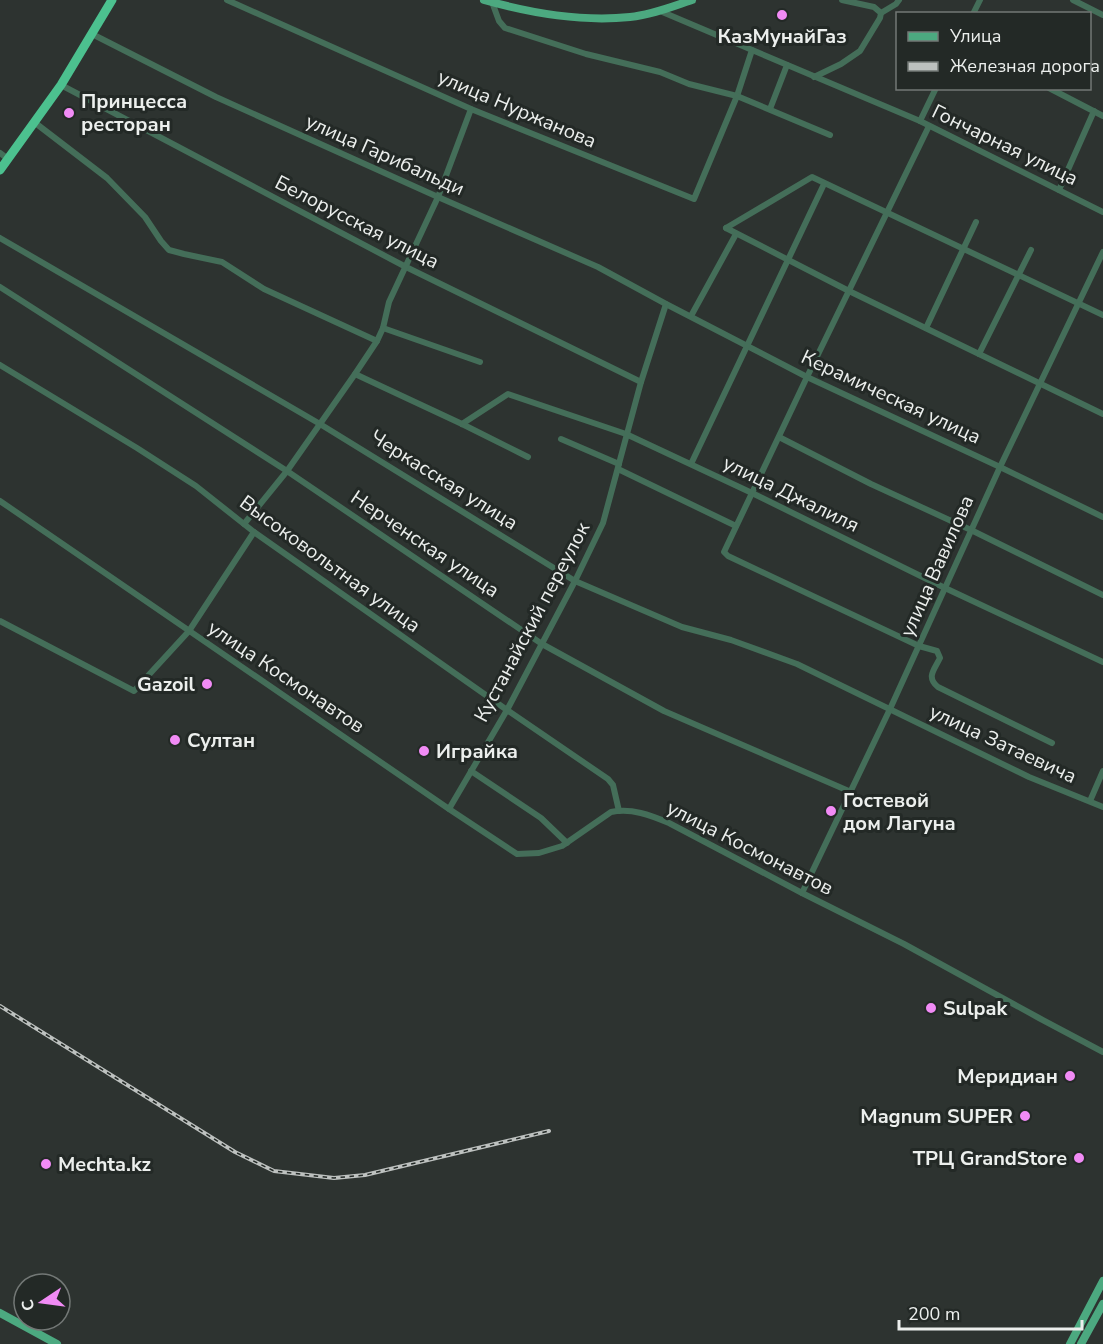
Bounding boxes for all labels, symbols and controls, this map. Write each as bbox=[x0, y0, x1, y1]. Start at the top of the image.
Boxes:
marker: КазМунайГаз bbox=[775, 8, 789, 22]
legend bbox=[896, 12, 1091, 90]
place label: КазМунайГаз bbox=[717, 23, 847, 50]
text: Улица bbox=[949, 24, 1001, 48]
text: Железная дорога bbox=[950, 54, 1100, 78]
street label: улица Нуржанова bbox=[434, 63, 600, 155]
place label: Принцесса ресторан bbox=[81, 88, 187, 138]
street label: Гончарная улица bbox=[927, 98, 1083, 192]
marker: Принцесса ресторан bbox=[62, 106, 76, 120]
street label: улица Гарибальди bbox=[301, 108, 469, 202]
street label: Белорусская улица bbox=[270, 169, 444, 275]
street label: Керамическая улица bbox=[797, 343, 985, 451]
street label: Черкасская улица bbox=[365, 424, 523, 536]
street label: улица Джалиля bbox=[718, 449, 864, 539]
street label: Нерченская улица bbox=[345, 484, 505, 604]
street label: Высоковольтная улица bbox=[234, 489, 426, 639]
street label: улица Вавилова bbox=[894, 491, 980, 641]
street label: Кустанайский переулок bbox=[468, 517, 596, 727]
street label: улица Космонавтов bbox=[202, 614, 370, 740]
place label: Gazoil bbox=[137, 671, 196, 698]
marker: Gazoil bbox=[200, 677, 214, 691]
street label: улица Затаевича bbox=[925, 698, 1081, 790]
place label: Султан bbox=[187, 727, 255, 754]
marker: Султан bbox=[168, 733, 182, 747]
place label: Играйка bbox=[436, 738, 518, 765]
marker: Играйка bbox=[417, 744, 431, 758]
place label: Гостевой дом Лагуна bbox=[843, 787, 956, 837]
street label: улица Космонавтов bbox=[662, 794, 838, 902]
marker: Гостевой дом Лагуна bbox=[824, 804, 838, 818]
place label: Sulpak bbox=[943, 995, 1009, 1022]
marker: Sulpak bbox=[924, 1001, 938, 1015]
place label: Меридиан bbox=[957, 1063, 1058, 1090]
marker: Меридиан bbox=[1063, 1069, 1077, 1083]
place label: Magnum SUPER bbox=[860, 1103, 1013, 1130]
marker: Magnum SUPER bbox=[1018, 1109, 1032, 1123]
place label: ТРЦ GrandStore bbox=[913, 1145, 1067, 1172]
place label: Mechta.kz bbox=[58, 1151, 151, 1178]
marker: ТРЦ GrandStore bbox=[1072, 1151, 1086, 1165]
marker: Mechta.kz bbox=[39, 1157, 53, 1171]
north arrow bbox=[12, 1272, 72, 1332]
scale bar bbox=[899, 1293, 1082, 1331]
text: С bbox=[16, 1297, 40, 1313]
text: 200 m bbox=[908, 1302, 960, 1326]

